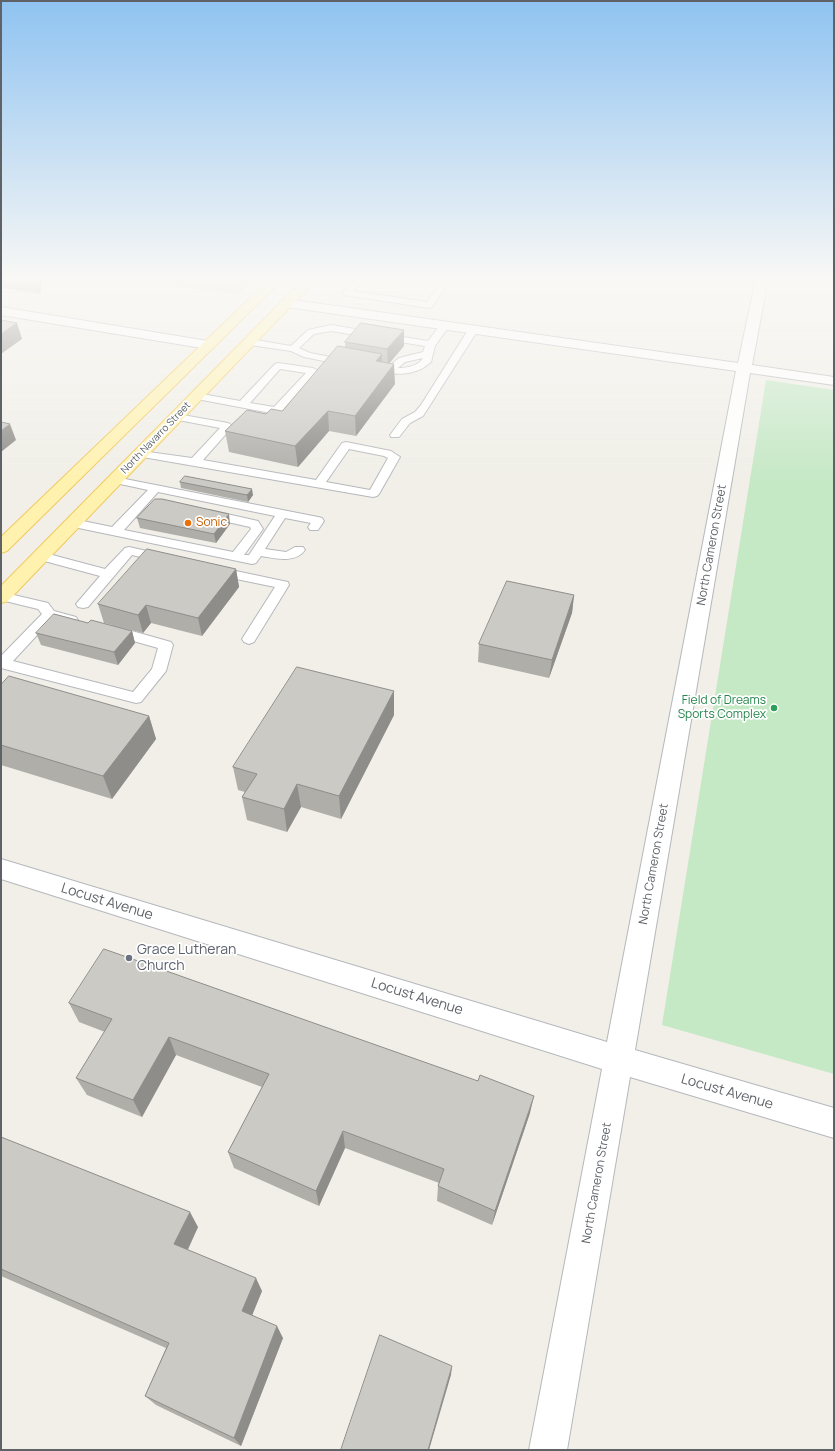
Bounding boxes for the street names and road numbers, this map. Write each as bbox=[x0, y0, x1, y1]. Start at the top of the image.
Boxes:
street label: North Navarro Street bbox=[119, 400, 193, 476]
street label: North Cameron Street bbox=[694, 483, 730, 607]
street label: North Cameron Street bbox=[636, 802, 672, 926]
street label: Locust Avenue bbox=[59, 880, 155, 924]
street label: Locust Avenue bbox=[369, 975, 465, 1019]
street label: Locust Avenue bbox=[679, 1071, 775, 1113]
street label: North Cameron Street bbox=[579, 1121, 615, 1245]

